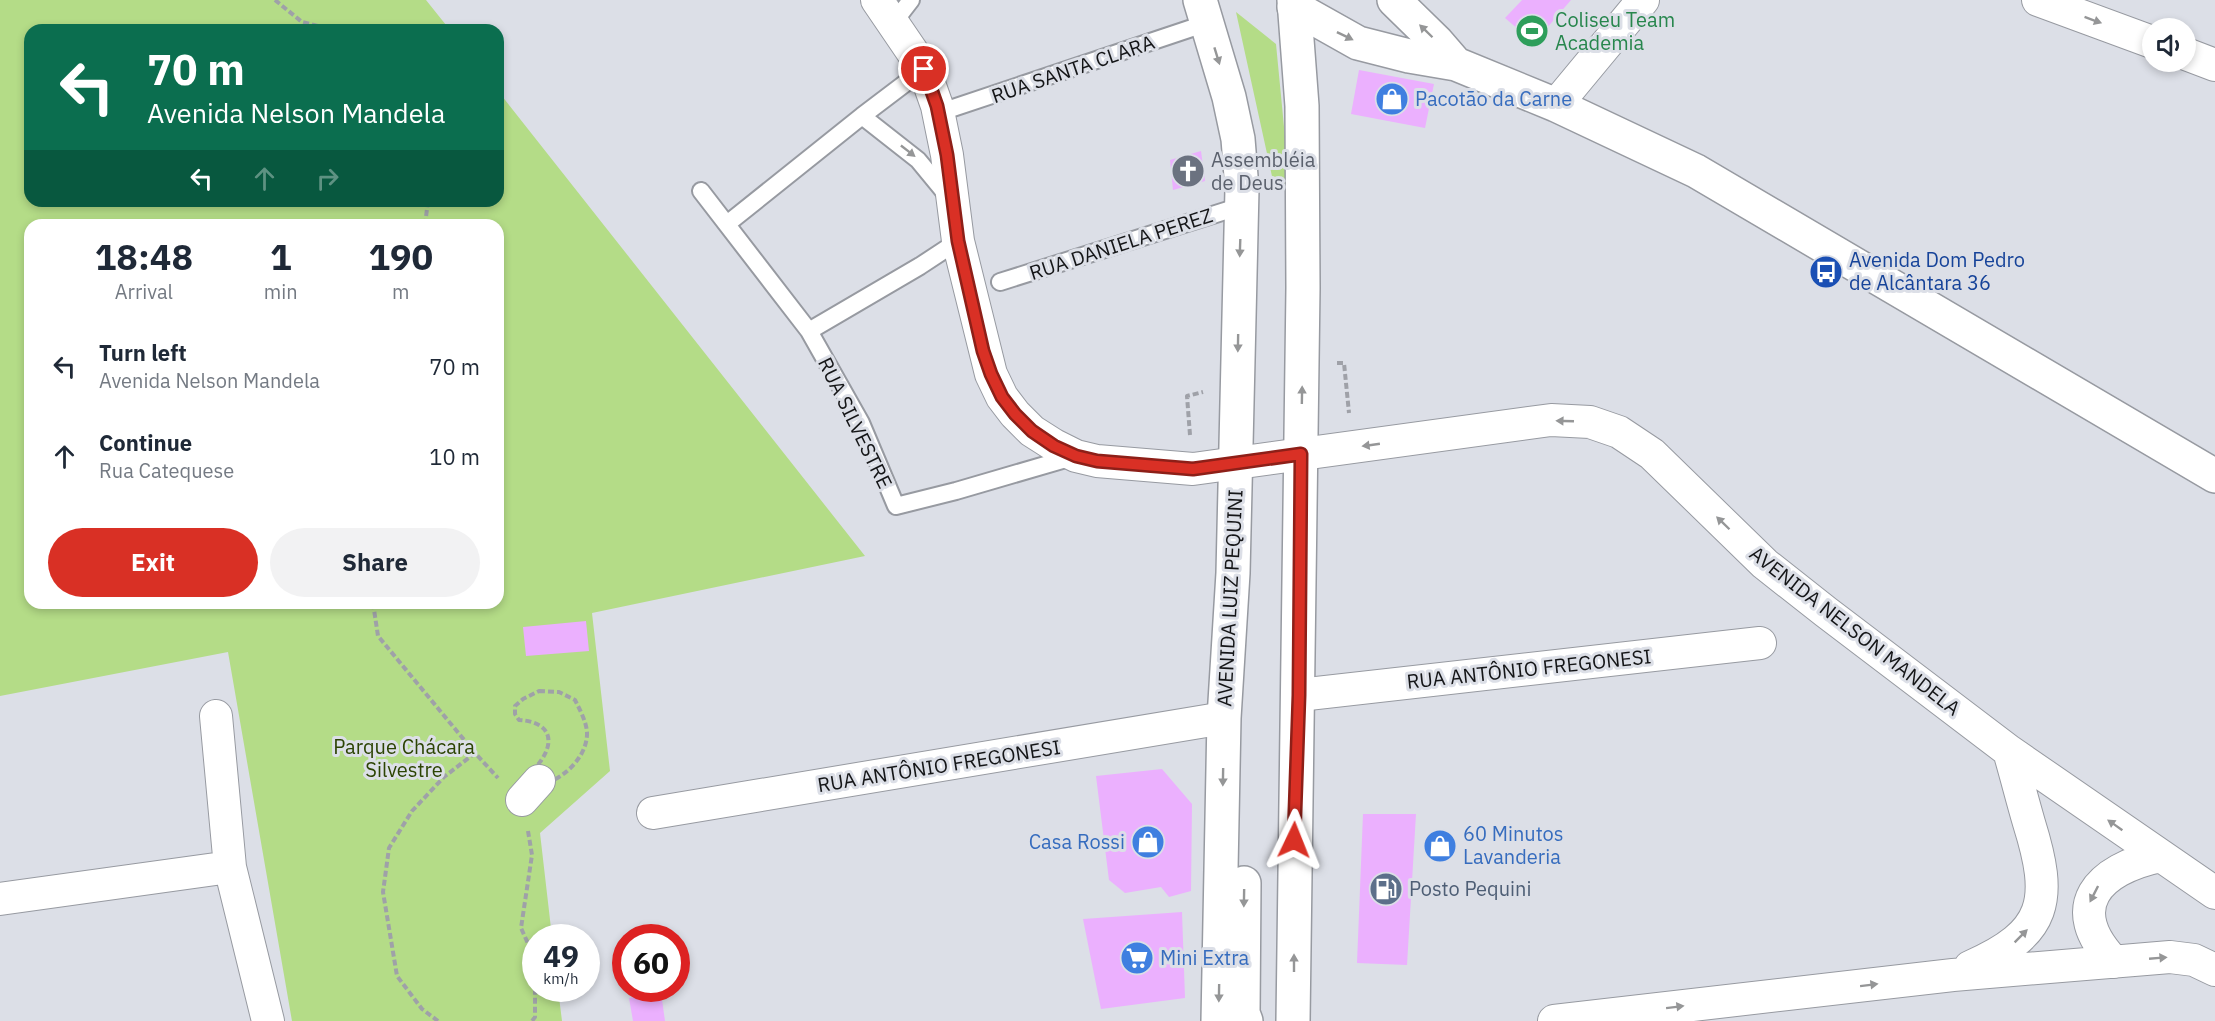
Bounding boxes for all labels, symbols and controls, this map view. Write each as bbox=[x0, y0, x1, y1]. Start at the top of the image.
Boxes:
place label: Coliseu Team Academia bbox=[1555, 6, 1675, 56]
sports icon: Coliseu Team Academia bbox=[1514, 13, 1550, 49]
one-way arrow bbox=[2084, 16, 2102, 26]
map controls bbox=[2142, 18, 2196, 72]
button: sound bbox=[2142, 18, 2196, 72]
one-way arrow bbox=[1420, 24, 1434, 38]
street label: RUA SANTA CLARA bbox=[988, 28, 1158, 109]
one-way arrow bbox=[1336, 32, 1353, 41]
text: 70 m bbox=[147, 42, 245, 97]
pin bbox=[898, 43, 949, 94]
one-way arrow bbox=[1213, 47, 1222, 65]
icon: left bbox=[48, 48, 126, 126]
icon: arrive bbox=[907, 52, 940, 85]
shop icon: Pacotão da Carne bbox=[1374, 81, 1410, 117]
place label: Pacotão da Carne bbox=[1415, 85, 1572, 112]
text: Avenida Nelson Mandela bbox=[147, 95, 445, 130]
one-way arrow bbox=[900, 145, 916, 158]
place label: Assembléia de Deus bbox=[1211, 146, 1316, 196]
church icon: Assembléia de Deus bbox=[1170, 153, 1206, 189]
icon: left bbox=[185, 162, 218, 195]
icon: ahead bbox=[248, 162, 281, 195]
icon: right bbox=[311, 162, 344, 195]
street label: RUA DANIELA PEREZ bbox=[1026, 201, 1216, 286]
text: 18:48 bbox=[95, 233, 193, 280]
text: 1 bbox=[270, 233, 292, 280]
text: 190 bbox=[368, 233, 433, 280]
one-way arrow bbox=[1235, 239, 1245, 258]
place label: Avenida Dom Pedro de Alcântara 36 bbox=[1849, 246, 2025, 296]
bus stop icon: Avenida Dom Pedro de Alcântara 36 bbox=[1808, 254, 1844, 290]
text: Arrival bbox=[115, 278, 173, 305]
text: min bbox=[264, 278, 298, 305]
text: m bbox=[392, 278, 410, 305]
one-way arrow bbox=[1233, 334, 1243, 353]
text: Turn left bbox=[99, 338, 187, 367]
icon: left bbox=[48, 350, 81, 383]
text: 70 m bbox=[429, 352, 480, 381]
street label: RUA SILVESTRE bbox=[812, 353, 899, 493]
text: Avenida Nelson Mandela bbox=[99, 367, 320, 394]
one-way arrow bbox=[1297, 386, 1307, 405]
one-way arrow bbox=[1555, 416, 1574, 425]
text: Continue bbox=[99, 428, 192, 457]
icon: ahead bbox=[48, 440, 81, 473]
one-way arrow bbox=[1362, 440, 1381, 449]
text: 10 m bbox=[429, 442, 480, 471]
text: Rua Catequese bbox=[99, 457, 234, 484]
street label: AVENIDA LUIZ PEQUINI bbox=[1210, 489, 1249, 707]
one-way arrow bbox=[1716, 517, 1730, 531]
button: Exit bbox=[48, 528, 258, 597]
button: Share bbox=[270, 528, 480, 597]
street label: AVENIDA NELSON MANDELA bbox=[1744, 540, 1966, 722]
street label: RUA ANTÔNIO FREGONESI bbox=[1405, 642, 1653, 695]
park label: Parque Chácara Silvestre bbox=[333, 733, 475, 783]
street label: RUA ANTÔNIO FREGONESI bbox=[815, 733, 1062, 798]
one-way arrow bbox=[1218, 767, 1228, 786]
position arrow bbox=[1262, 808, 1326, 872]
place label: 60 Minutos Lavanderia bbox=[1463, 820, 1564, 870]
one-way arrow bbox=[2107, 820, 2123, 831]
shop icon: Casa Rossi bbox=[1130, 824, 1166, 860]
place label: Casa Rossi bbox=[1029, 828, 1125, 855]
shop icon: 60 Minutos Lavanderia bbox=[1422, 828, 1458, 864]
fuel station icon: Posto Pequini bbox=[1368, 871, 1404, 907]
place label: Posto Pequini bbox=[1409, 875, 1531, 902]
one-way arrow bbox=[2089, 886, 2099, 903]
one-way arrow bbox=[1239, 888, 1249, 907]
speed limit sign: 60 bbox=[612, 924, 690, 1002]
one-way arrow bbox=[2014, 929, 2028, 943]
text: 49 bbox=[543, 936, 579, 975]
supermarket icon: Mini Extra bbox=[1119, 940, 1155, 976]
place label: Mini Extra bbox=[1160, 944, 1249, 971]
one-way arrow bbox=[1289, 953, 1299, 972]
one-way arrow bbox=[2148, 953, 2167, 963]
text: km/h bbox=[543, 969, 579, 988]
one-way arrow bbox=[1859, 980, 1878, 989]
one-way arrow bbox=[1214, 983, 1224, 1002]
one-way arrow bbox=[1666, 1002, 1685, 1012]

